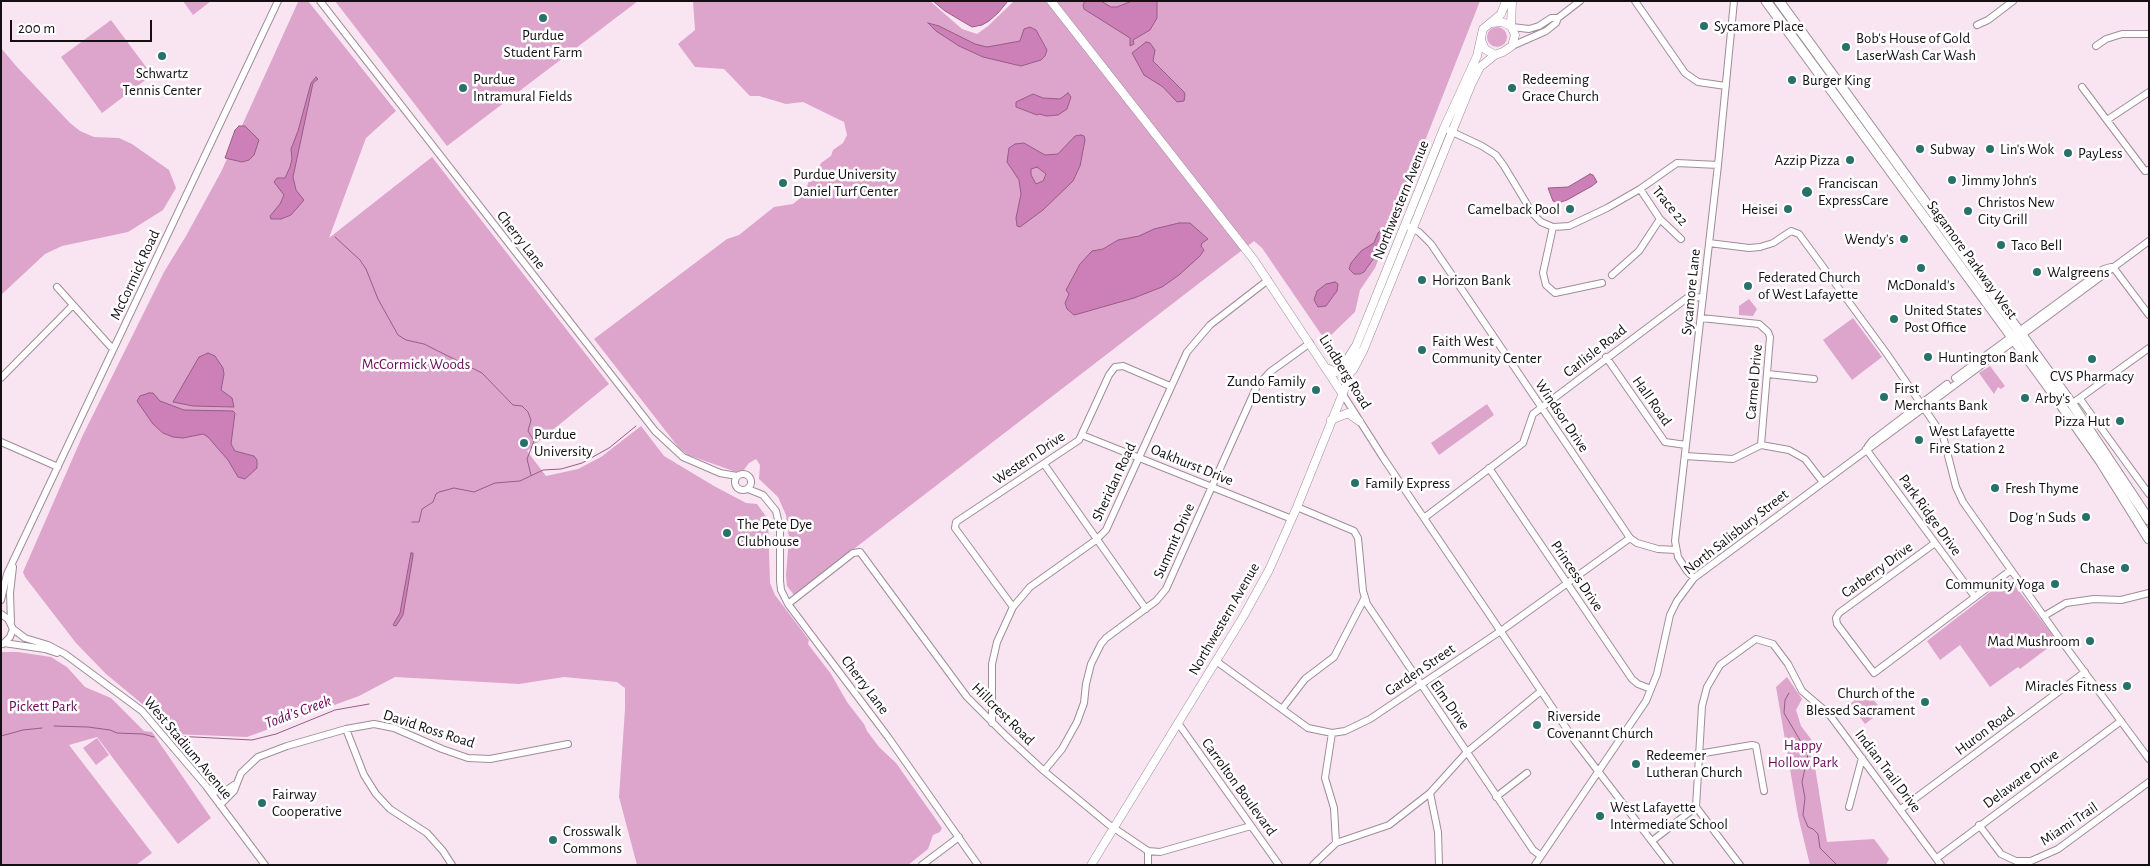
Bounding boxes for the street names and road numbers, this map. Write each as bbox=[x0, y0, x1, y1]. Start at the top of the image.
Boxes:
street label: Northwestern Avenue bbox=[1369, 138, 1433, 262]
street label: Trace 22 bbox=[1648, 182, 1692, 230]
street label: Sagamore Parkway West bbox=[1923, 197, 2021, 323]
street label: Cherry Lane bbox=[493, 207, 549, 273]
street label: McCormick Road bbox=[106, 227, 164, 323]
street label: Sycamore Lane bbox=[1678, 248, 1704, 336]
street label: Carlisle Road bbox=[1560, 321, 1630, 381]
street label: Lindberg Road bbox=[1315, 331, 1375, 413]
street label: Carmel Drive bbox=[1742, 343, 1766, 421]
street label: Hall Road bbox=[1628, 373, 1676, 429]
street label: Windsor Drive bbox=[1531, 376, 1593, 456]
street label: Western Drive bbox=[990, 427, 1068, 489]
street label: Sheridan Road bbox=[1088, 440, 1140, 524]
street label: Oakhurst Drive bbox=[1148, 440, 1236, 490]
street label: Park Ridge Drive bbox=[1895, 471, 1965, 559]
street label: North Salisbury Street bbox=[1680, 485, 1792, 579]
street label: Summit Drive bbox=[1149, 501, 1199, 581]
street label: Princess Drive bbox=[1547, 537, 1607, 615]
street label: Carberry Drive bbox=[1838, 538, 1916, 602]
street label: Northwestern Avenue bbox=[1184, 560, 1264, 678]
street label: Garden Street bbox=[1382, 640, 1458, 700]
street label: Cherry Lane bbox=[837, 652, 893, 718]
street label: Elm Drive bbox=[1426, 677, 1474, 733]
street label: Hillcrest Road bbox=[968, 679, 1038, 749]
street label: West Stadium Avenue bbox=[140, 693, 236, 803]
street label: Huron Road bbox=[1952, 703, 2018, 759]
street label: David Ross Road bbox=[381, 706, 477, 752]
street label: Indian Trail Drive bbox=[1851, 726, 1925, 816]
street label: Carrolton Boulevard bbox=[1198, 735, 1280, 839]
street label: Delaware Drive bbox=[1980, 746, 2062, 812]
street label: Miami Trail bbox=[2037, 798, 2101, 850]

